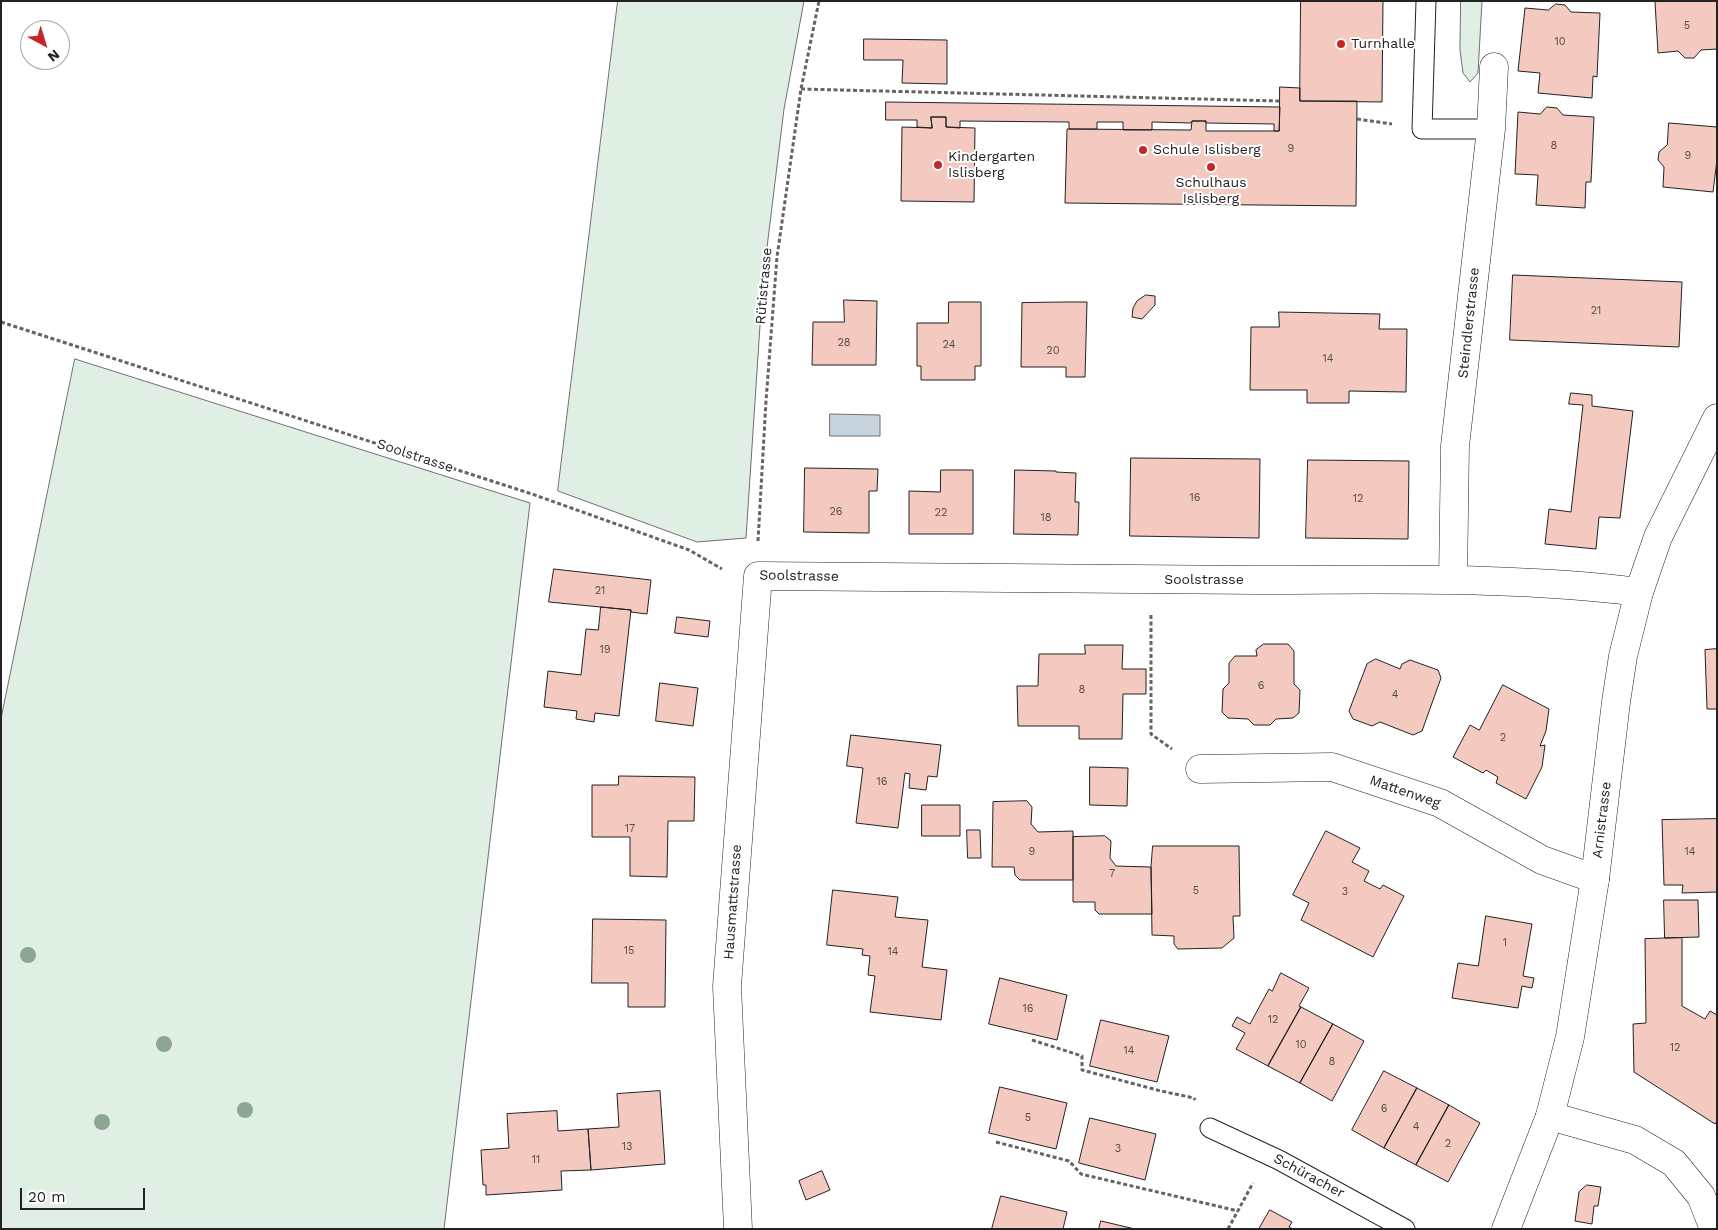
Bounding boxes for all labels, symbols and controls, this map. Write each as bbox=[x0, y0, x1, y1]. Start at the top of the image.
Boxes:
house number: 5 bbox=[1684, 19, 1690, 33]
north arrow bbox=[20, 20, 70, 70]
house number: 10 bbox=[1554, 35, 1566, 49]
place label: Turnhalle bbox=[1351, 36, 1415, 52]
marker: Turnhalle bbox=[1335, 38, 1347, 50]
text: N bbox=[45, 46, 63, 65]
house number: 8 bbox=[1551, 139, 1557, 153]
place label: Schule Islisberg bbox=[1153, 142, 1261, 158]
house number: 9 bbox=[1288, 142, 1294, 156]
marker: Schule Islisberg bbox=[1137, 144, 1149, 156]
place label: Kindergarten Islisberg bbox=[948, 149, 1035, 182]
house number: 9 bbox=[1685, 149, 1691, 163]
marker: Kindergarten Islisberg bbox=[932, 159, 944, 171]
marker: Schulhaus Islisberg bbox=[1205, 161, 1217, 173]
place label: Schulhaus Islisberg bbox=[1175, 175, 1247, 208]
street label: Rütistrasse bbox=[752, 247, 776, 325]
street label: Steindlerstrasse bbox=[1455, 267, 1483, 379]
house number: 21 bbox=[1591, 304, 1601, 318]
house number: 28 bbox=[837, 336, 851, 350]
house number: 24 bbox=[943, 338, 955, 352]
house number: 20 bbox=[1046, 344, 1060, 358]
house number: 14 bbox=[1322, 352, 1334, 366]
street label: Soolstrasse bbox=[375, 436, 455, 476]
house number: 16 bbox=[1190, 491, 1200, 505]
house number: 12 bbox=[1353, 492, 1363, 506]
house number: 26 bbox=[829, 505, 843, 519]
house number: 22 bbox=[935, 506, 947, 520]
house number: 18 bbox=[1040, 511, 1052, 525]
street label: Soolstrasse bbox=[759, 567, 839, 585]
street label: Soolstrasse bbox=[1164, 572, 1244, 588]
house number: 21 bbox=[595, 584, 605, 598]
house number: 19 bbox=[599, 643, 611, 657]
house number: 6 bbox=[1258, 679, 1264, 693]
house number: 8 bbox=[1079, 683, 1085, 697]
house number: 4 bbox=[1392, 688, 1398, 702]
house number: 2 bbox=[1500, 731, 1506, 745]
street label: Mattenweg bbox=[1367, 772, 1443, 812]
house number: 16 bbox=[877, 775, 887, 789]
street label: Arnistrasse bbox=[1589, 781, 1615, 859]
house number: 17 bbox=[625, 822, 635, 836]
street label: Hausmattstrasse bbox=[721, 844, 745, 960]
house number: 9 bbox=[1029, 845, 1035, 859]
house number: 14 bbox=[1684, 845, 1696, 859]
house number: 7 bbox=[1109, 867, 1115, 881]
house number: 5 bbox=[1193, 884, 1199, 898]
house number: 3 bbox=[1342, 885, 1348, 899]
house number: 1 bbox=[1503, 936, 1507, 950]
house number: 15 bbox=[624, 944, 634, 958]
house number: 14 bbox=[887, 945, 899, 959]
house number: 16 bbox=[1023, 1002, 1033, 1016]
house number: 12 bbox=[1268, 1013, 1278, 1027]
house number: 10 bbox=[1295, 1038, 1307, 1052]
house number: 12 bbox=[1670, 1041, 1680, 1055]
house number: 14 bbox=[1123, 1044, 1135, 1058]
house number: 8 bbox=[1329, 1055, 1335, 1069]
house number: 6 bbox=[1381, 1102, 1387, 1116]
house number: 5 bbox=[1025, 1111, 1031, 1125]
house number: 4 bbox=[1413, 1120, 1419, 1134]
house number: 2 bbox=[1445, 1137, 1451, 1151]
house number: 13 bbox=[622, 1140, 632, 1154]
house number: 3 bbox=[1115, 1142, 1121, 1156]
street label: Schüracher bbox=[1271, 1150, 1347, 1202]
house number: 11 bbox=[532, 1153, 540, 1167]
scale bar bbox=[22, 1178, 148, 1210]
text: 20 m bbox=[28, 1188, 66, 1206]

